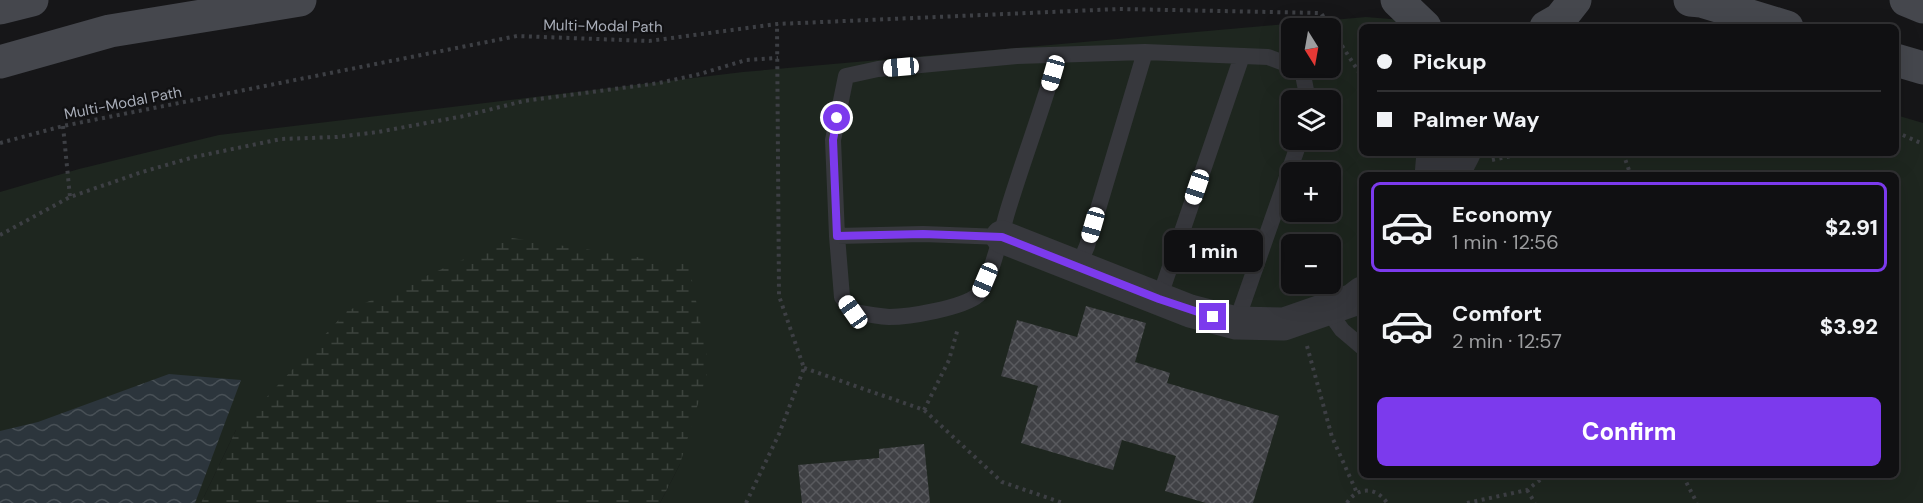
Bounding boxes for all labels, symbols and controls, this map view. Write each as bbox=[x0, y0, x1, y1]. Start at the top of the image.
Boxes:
street label: Multi-Modal Path bbox=[543, 15, 663, 37]
north arrow bbox=[1281, 18, 1341, 78]
map controls bbox=[1281, 18, 1341, 294]
text: Pickup bbox=[1413, 47, 1487, 76]
car bbox=[1039, 53, 1067, 93]
car bbox=[882, 56, 920, 78]
street label: Multi-Modal Path bbox=[63, 82, 183, 124]
button: layers bbox=[1281, 90, 1341, 150]
route start bbox=[823, 104, 850, 131]
text: Palmer Way bbox=[1413, 105, 1540, 134]
button: + bbox=[1281, 162, 1341, 222]
car bbox=[1183, 167, 1211, 207]
icon: car bbox=[1380, 200, 1434, 254]
text: Economy bbox=[1452, 200, 1552, 229]
car bbox=[1079, 205, 1107, 245]
text: $2.91 bbox=[1825, 213, 1878, 242]
text: 1 min · 12:56 bbox=[1452, 229, 1559, 255]
callout: 1 min bbox=[1164, 230, 1262, 272]
button: − bbox=[1281, 234, 1341, 294]
text: 1 min bbox=[1189, 238, 1238, 264]
car bbox=[970, 260, 1000, 300]
car bbox=[835, 292, 871, 332]
icon: car bbox=[1380, 299, 1434, 353]
text: Comfort bbox=[1452, 299, 1542, 328]
route end bbox=[1199, 303, 1226, 330]
text: $3.92 bbox=[1820, 312, 1878, 341]
text: 2 min · 12:57 bbox=[1452, 328, 1562, 354]
button: Confirm bbox=[1377, 397, 1881, 466]

